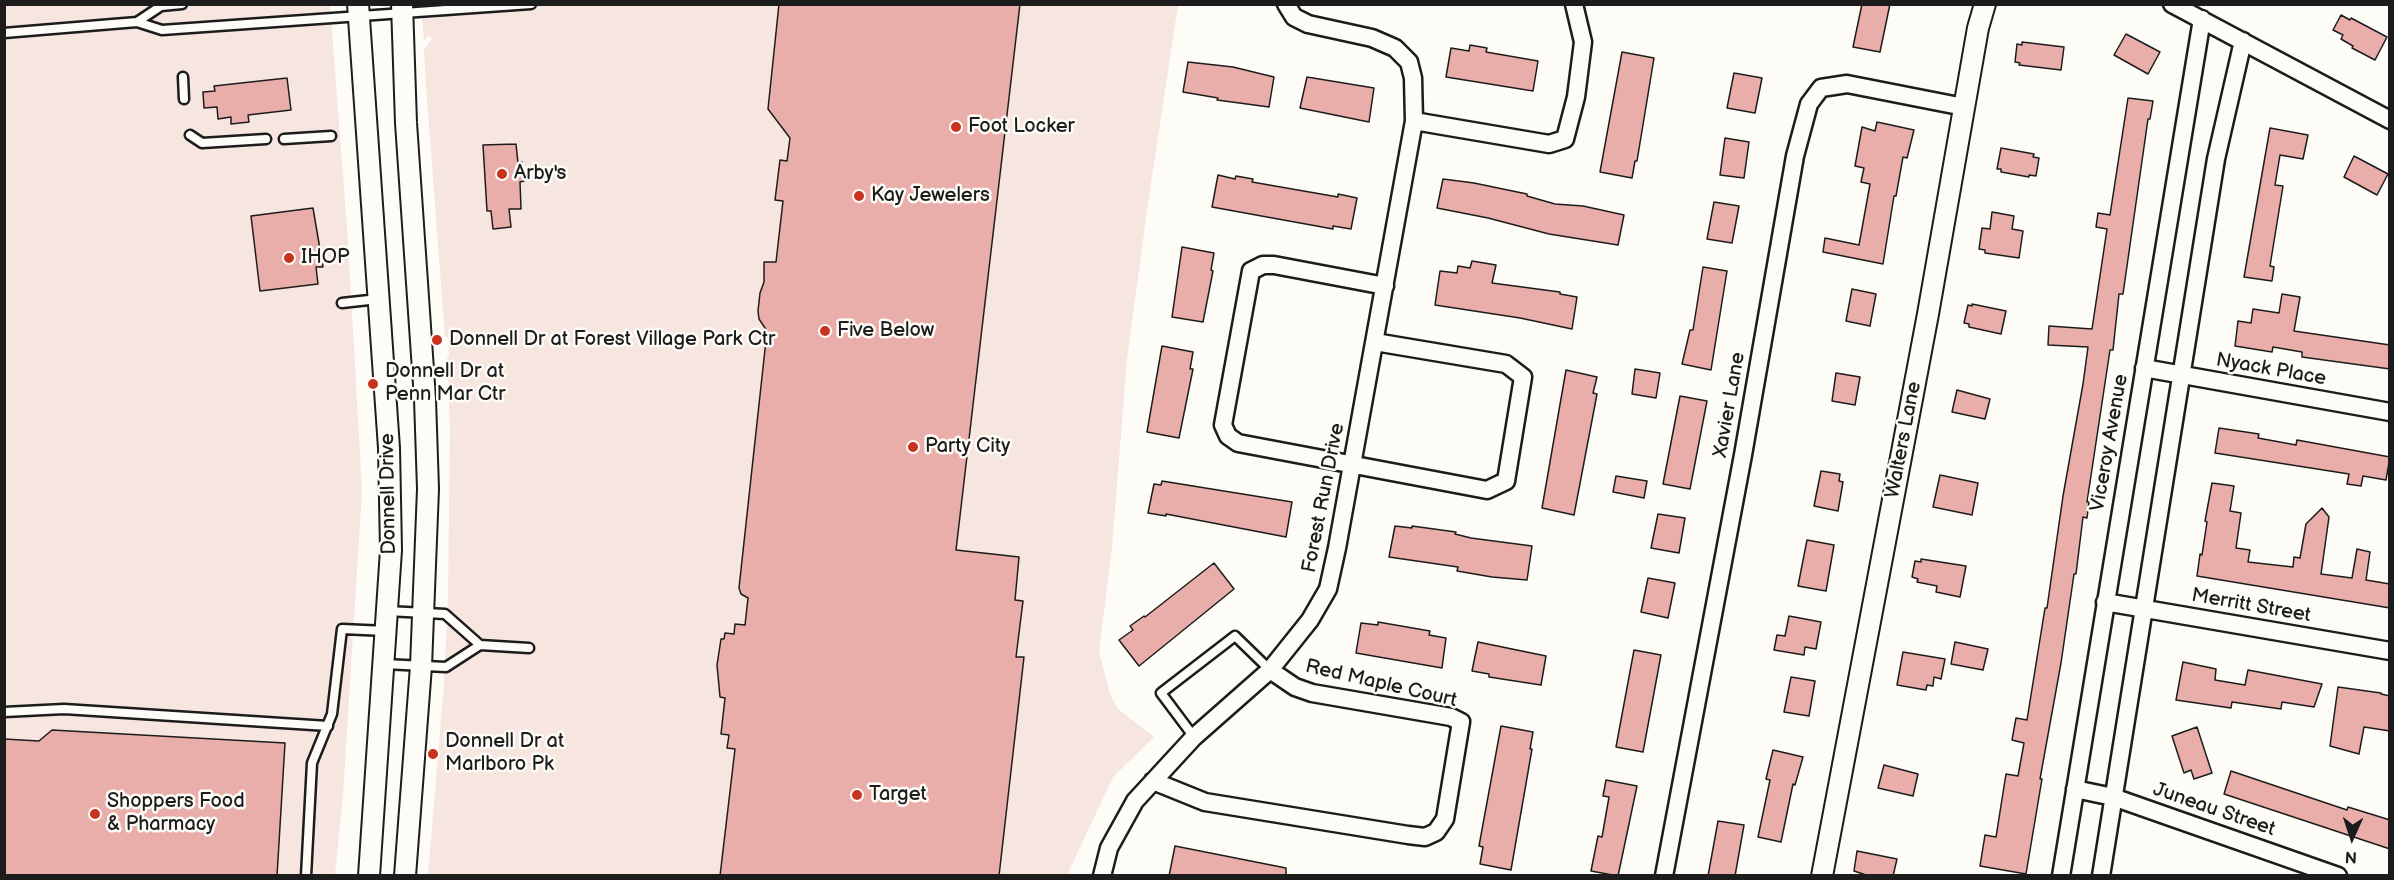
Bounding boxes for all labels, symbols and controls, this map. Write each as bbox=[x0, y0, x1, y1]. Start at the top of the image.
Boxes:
place label: Foot Locker bbox=[968, 115, 1075, 139]
marker: Foot Locker bbox=[949, 120, 963, 134]
place label: Arby's bbox=[514, 162, 567, 186]
marker: Arby's bbox=[495, 167, 509, 181]
place label: Kay Jewelers bbox=[871, 184, 990, 208]
marker: Kay Jewelers bbox=[852, 189, 866, 203]
place label: IHOP bbox=[301, 246, 350, 270]
marker: IHOP bbox=[282, 251, 296, 265]
place label: Five Below bbox=[837, 319, 934, 343]
marker: Five Below bbox=[818, 324, 832, 338]
place label: Donnell Dr at Forest Village Park Ctr bbox=[449, 328, 775, 352]
marker: Donnell Dr at Forest Village Park Ctr bbox=[430, 333, 444, 347]
street label: Nyack Place bbox=[2214, 349, 2328, 391]
street label: Xavier Lane bbox=[1709, 350, 1751, 460]
place label: Donnell Dr at Penn Mar Ctr bbox=[385, 360, 505, 407]
street label: Viceroy Avenue bbox=[2086, 372, 2134, 514]
marker: Donnell Dr at Penn Mar Ctr bbox=[366, 377, 380, 391]
street label: Walters Lane bbox=[1881, 380, 1927, 500]
street label: Forest Run Drive bbox=[1298, 421, 1350, 575]
street label: Donnell Drive bbox=[376, 433, 402, 555]
place label: Party City bbox=[925, 435, 1010, 459]
marker: Party City bbox=[906, 440, 920, 454]
street label: Merritt Street bbox=[2189, 584, 2313, 628]
street label: Red Maple Court bbox=[1303, 655, 1459, 713]
place label: Donnell Dr at Marlboro Pk bbox=[445, 730, 564, 777]
marker: Donnell Dr at Marlboro Pk bbox=[426, 747, 440, 761]
street label: Juneau Street bbox=[2150, 778, 2278, 842]
place label: Target bbox=[869, 783, 927, 807]
marker: Target bbox=[850, 788, 864, 802]
place label: Shoppers Food & Pharmacy bbox=[107, 790, 245, 837]
marker: Shoppers Food & Pharmacy bbox=[88, 807, 102, 821]
north arrow bbox=[2322, 808, 2382, 868]
text: N bbox=[2345, 847, 2358, 866]

